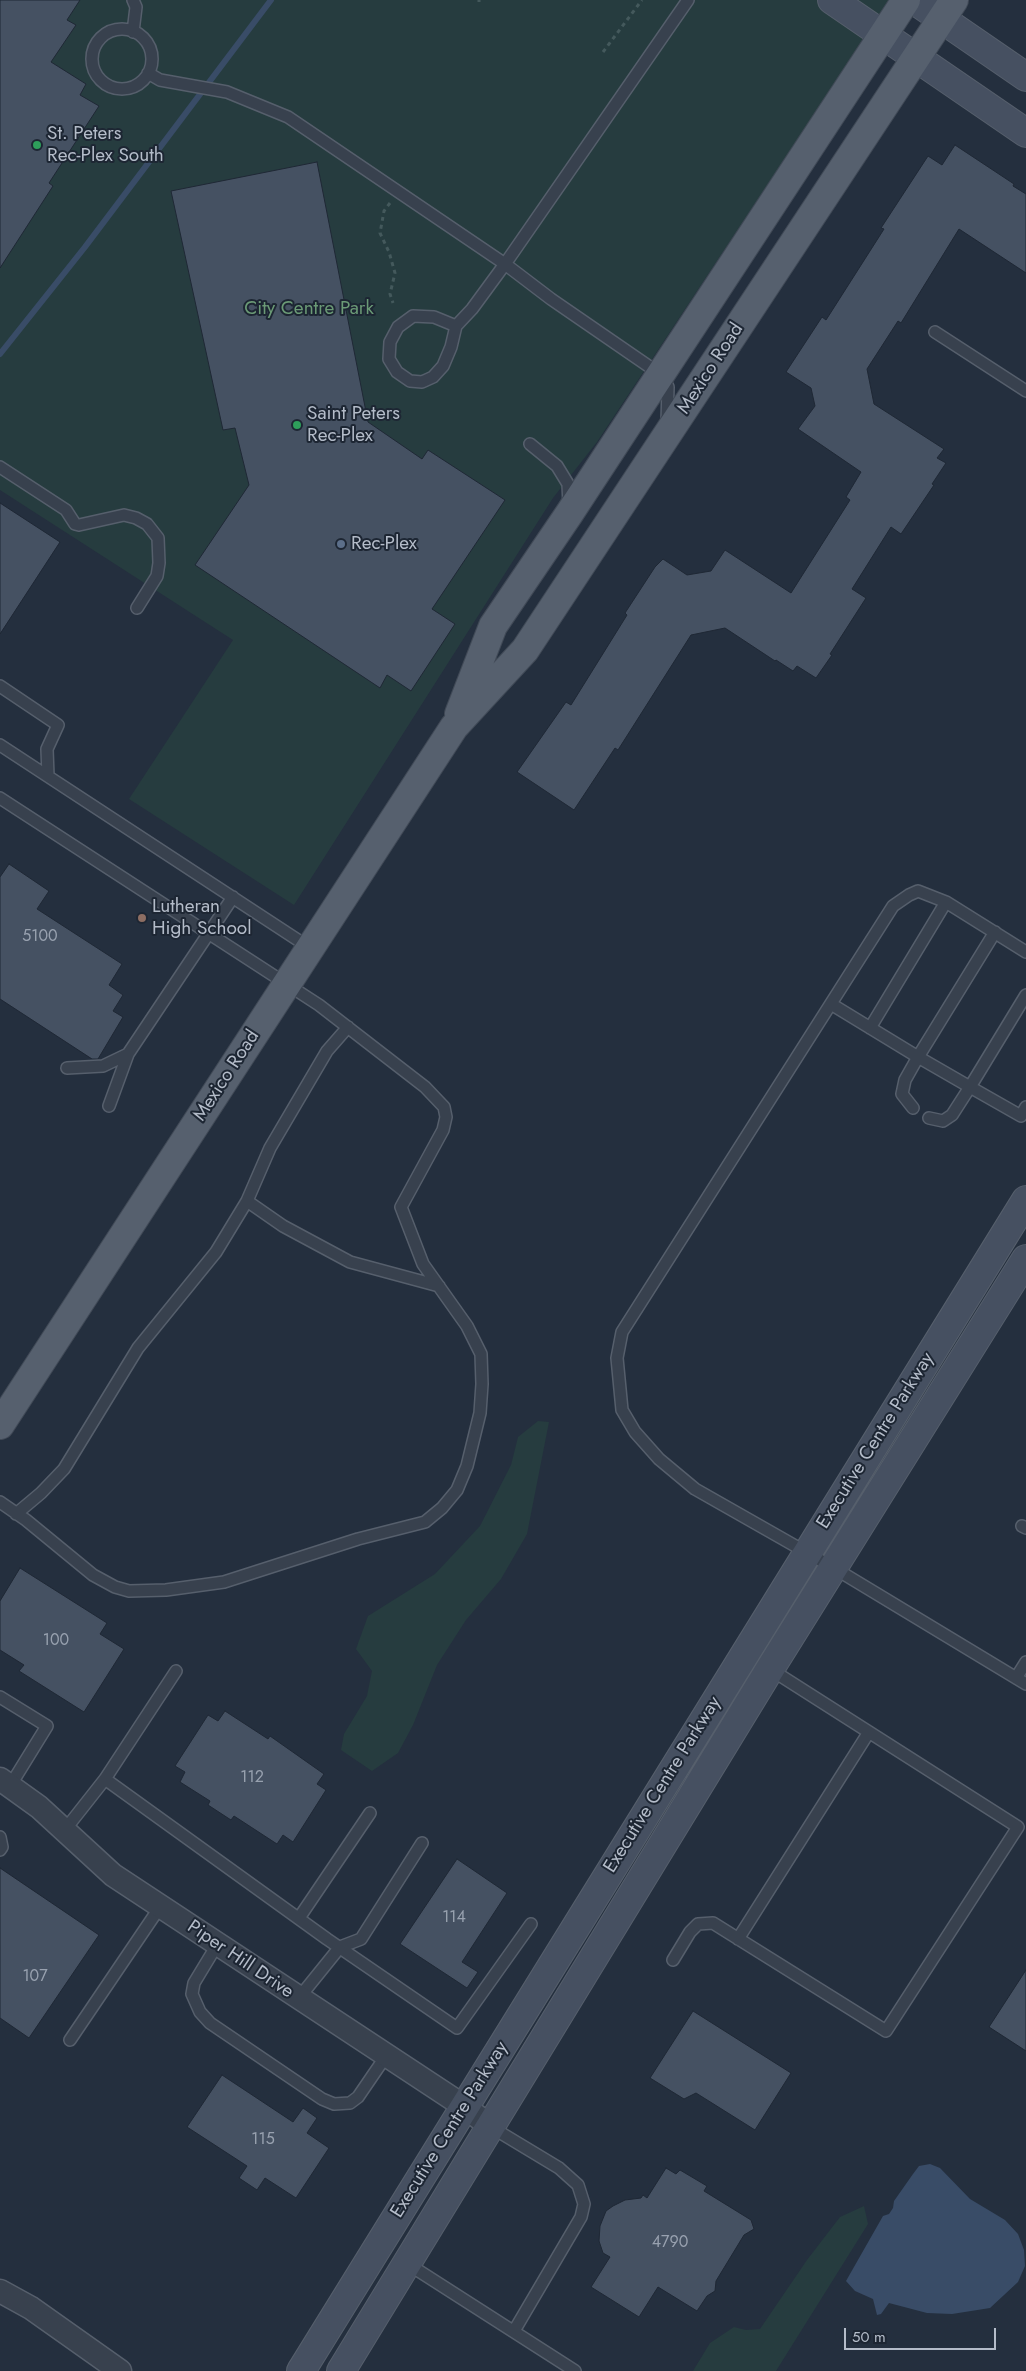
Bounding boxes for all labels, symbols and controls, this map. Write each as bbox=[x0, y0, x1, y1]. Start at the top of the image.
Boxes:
place label: St. Peters Rec-Plex South bbox=[47, 123, 164, 167]
marker: St. Peters Rec-Plex South bbox=[31, 139, 43, 151]
park label: City Centre Park bbox=[244, 298, 374, 320]
street label: Mexico Road bbox=[673, 319, 749, 419]
place label: Saint Peters Rec-Plex bbox=[307, 403, 400, 447]
marker: Saint Peters Rec-Plex bbox=[291, 419, 303, 431]
place label: Rec-Plex bbox=[351, 533, 417, 555]
marker: Rec-Plex bbox=[335, 538, 347, 550]
place label: Lutheran High School bbox=[152, 896, 252, 940]
marker: Lutheran High School bbox=[136, 912, 148, 924]
house number: 5100 bbox=[22, 927, 58, 947]
street label: Mexico Road bbox=[189, 1026, 265, 1126]
street label: Executive Centre Parkway bbox=[812, 1349, 940, 1533]
house number: 100 bbox=[43, 1631, 69, 1651]
street label: Executive Centre Parkway bbox=[599, 1693, 727, 1877]
house number: 112 bbox=[240, 1768, 264, 1788]
house number: 114 bbox=[442, 1908, 466, 1928]
street label: Piper Hill Drive bbox=[182, 1916, 298, 2004]
house number: 107 bbox=[22, 1967, 48, 1987]
street label: Executive Centre Parkway bbox=[386, 2038, 514, 2222]
house number: 115 bbox=[251, 2130, 275, 2150]
house number: 4790 bbox=[652, 2233, 688, 2253]
scale bar bbox=[846, 2318, 998, 2350]
text: 50 m bbox=[852, 2326, 886, 2348]

